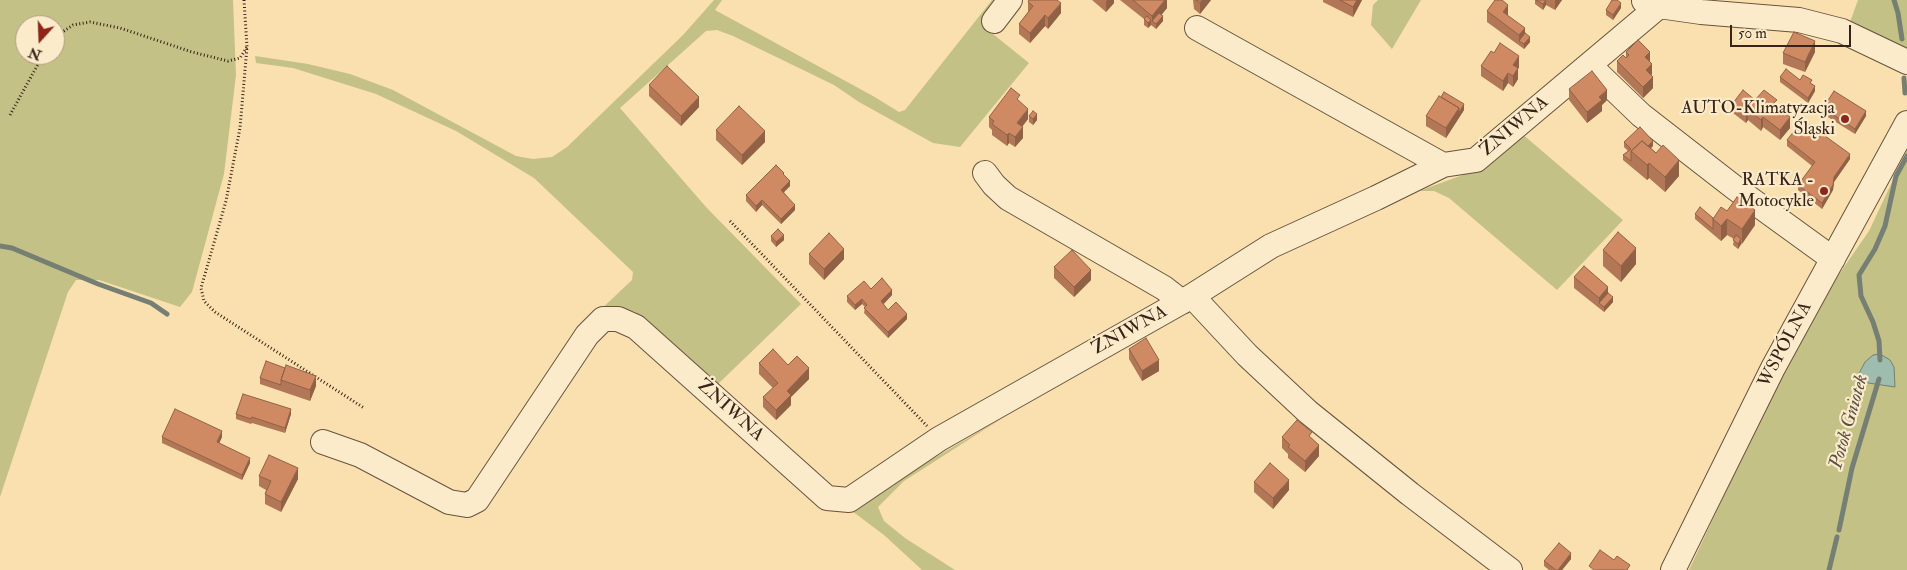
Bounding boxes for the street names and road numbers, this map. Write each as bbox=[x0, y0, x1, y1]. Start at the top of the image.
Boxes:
street label: ŻNIWNA bbox=[1476, 92, 1554, 162]
street label: WSPÓLNA bbox=[1754, 299, 1818, 391]
street label: ŻNIWNA bbox=[1089, 302, 1171, 360]
street label: ŻNIWNA bbox=[692, 375, 768, 447]

